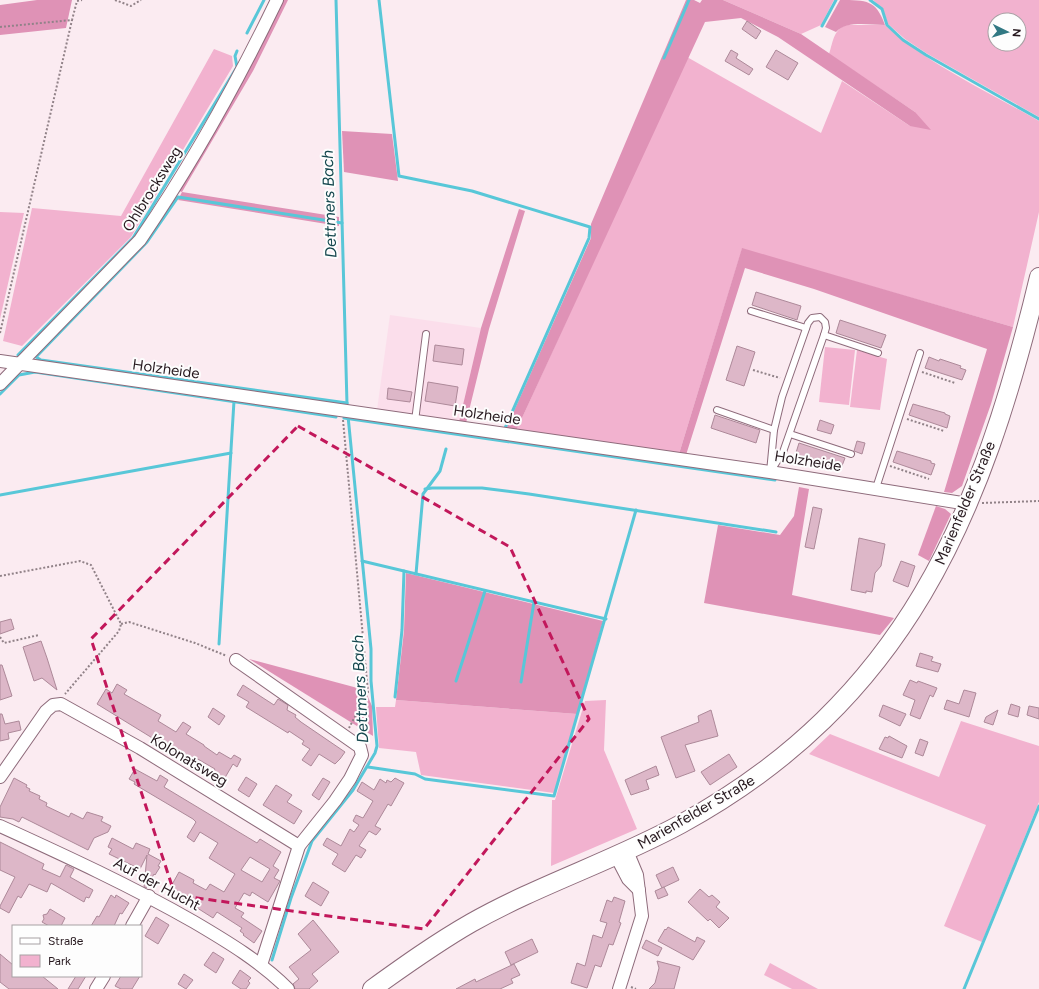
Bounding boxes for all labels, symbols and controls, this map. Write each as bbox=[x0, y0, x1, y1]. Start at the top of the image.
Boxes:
north arrow bbox=[987, 12, 1027, 52]
text: N bbox=[1010, 28, 1023, 38]
street label: Ohlbrocksweg bbox=[119, 143, 185, 235]
water label: Dettmers Bach bbox=[318, 150, 340, 258]
street label: Holzheide bbox=[131, 355, 201, 383]
street label: Holzheide bbox=[452, 401, 522, 429]
street label: Marienfelder Straße bbox=[931, 439, 999, 567]
street label: Holzheide bbox=[773, 447, 843, 475]
water label: Dettmers Bach bbox=[348, 634, 372, 744]
street label: Kolonatsweg bbox=[147, 730, 231, 790]
street label: Marienfelder Straße bbox=[634, 771, 758, 853]
street label: Auf der Hucht bbox=[111, 854, 204, 914]
legend bbox=[12, 925, 142, 977]
text: Straße bbox=[48, 934, 84, 948]
text: Park bbox=[48, 954, 71, 968]

